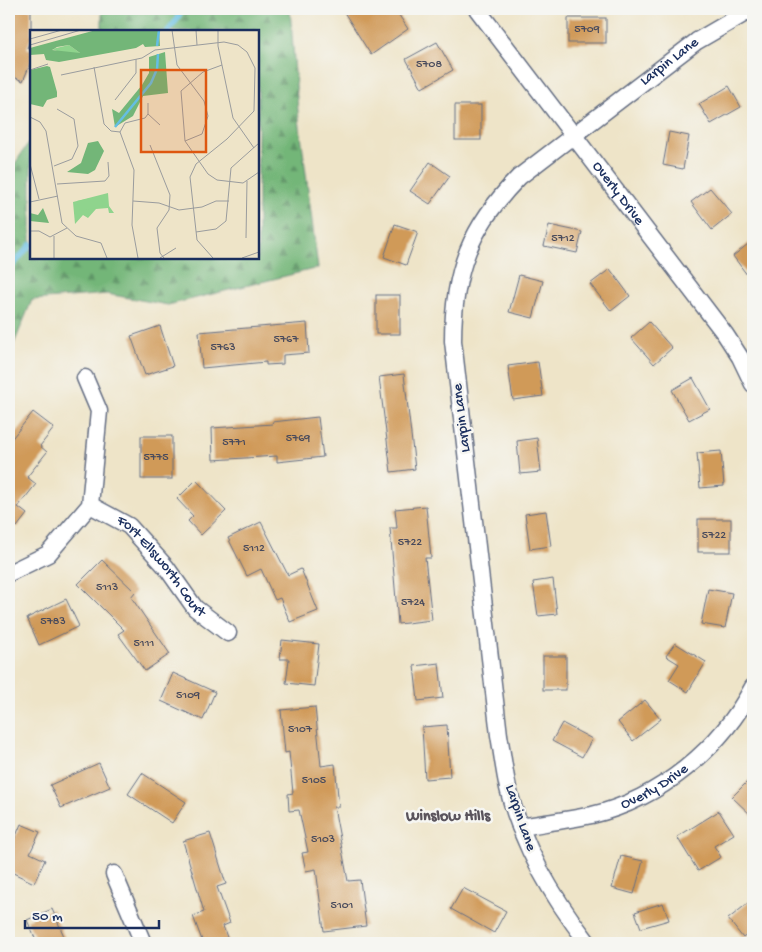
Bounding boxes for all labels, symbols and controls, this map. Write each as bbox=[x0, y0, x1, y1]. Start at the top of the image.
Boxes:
house number: 5709 bbox=[574, 23, 600, 37]
inset map bbox=[30, 30, 259, 259]
street label: Larpin Lane bbox=[637, 34, 703, 90]
house number: 5708 bbox=[416, 58, 442, 72]
street label: Overly Drive bbox=[588, 158, 648, 229]
house number: 5712 bbox=[551, 232, 575, 246]
house number: 5767 bbox=[274, 333, 299, 347]
house number: 5763 bbox=[211, 341, 235, 355]
street label: Larpin Lane bbox=[449, 382, 475, 453]
house number: 5769 bbox=[286, 432, 310, 446]
house number: 5771 bbox=[222, 436, 246, 450]
house number: 5775 bbox=[143, 451, 169, 465]
street label: Fort Ellsworth Court bbox=[113, 512, 210, 623]
house number: 5722 bbox=[702, 529, 726, 543]
house number: 5722 bbox=[398, 536, 422, 550]
house number: 5112 bbox=[243, 542, 265, 556]
house number: 5113 bbox=[96, 581, 118, 595]
house number: 5724 bbox=[401, 596, 425, 610]
house number: 5783 bbox=[40, 615, 66, 629]
house number: 5111 bbox=[134, 637, 155, 651]
house number: 5109 bbox=[176, 689, 200, 703]
house number: 5107 bbox=[288, 723, 313, 737]
street label: Overly Drive bbox=[618, 760, 692, 814]
house number: 5105 bbox=[302, 774, 326, 788]
street label: Larpin Lane bbox=[500, 782, 540, 854]
district label: Winslow Hills bbox=[405, 808, 491, 827]
house number: 5103 bbox=[311, 833, 335, 847]
scale bar bbox=[25, 897, 159, 929]
house number: 5101 bbox=[331, 899, 354, 913]
text: 50 m bbox=[32, 908, 63, 926]

